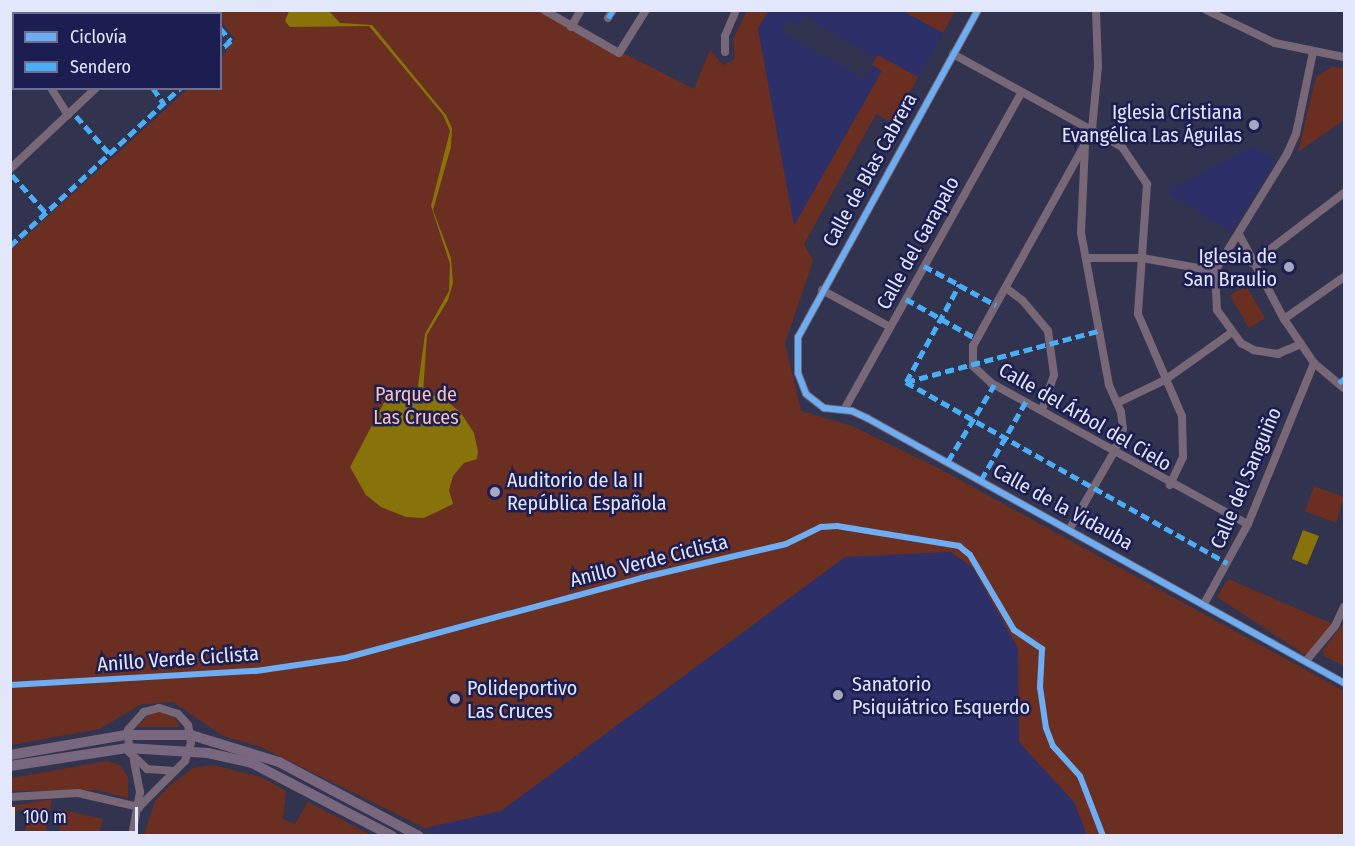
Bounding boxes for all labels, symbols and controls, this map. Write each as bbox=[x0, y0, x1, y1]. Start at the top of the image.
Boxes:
legend bbox=[12, 12, 222, 90]
text: Ciclovía bbox=[70, 26, 127, 48]
text: Sendero bbox=[70, 56, 131, 78]
street label: Calle de Blas Cabrera bbox=[818, 89, 922, 251]
place label: Iglesia Cristiana Evangélica Las Águilas bbox=[1062, 101, 1242, 148]
marker: Iglesia Cristiana Evangélica Las Águilas bbox=[1247, 118, 1261, 132]
street label: Calle del Garapalo bbox=[872, 172, 964, 314]
place label: Iglesia de San Braulio bbox=[1184, 244, 1277, 291]
marker: Iglesia de San Braulio bbox=[1282, 260, 1296, 274]
street label: Calle del Árbol del Cielo bbox=[994, 358, 1176, 476]
park label: Parque de Las Cruces bbox=[373, 383, 459, 430]
street label: Calle del Sanguiño bbox=[1205, 404, 1287, 552]
street label: Calle de la Vidauba bbox=[989, 459, 1137, 555]
place label: Auditorio de la II República Española bbox=[507, 468, 667, 515]
marker: Auditorio de la II República Española bbox=[488, 485, 502, 499]
street label: Anillo Verde Ciclista bbox=[568, 530, 730, 592]
street label: Anillo Verde Ciclista bbox=[96, 641, 260, 677]
place label: Sanatorio Psiquiátrico Esquerdo bbox=[852, 672, 1030, 719]
place label: Polideportivo Las Cruces bbox=[467, 676, 577, 723]
marker: Sanatorio Psiquiátrico Esquerdo bbox=[829, 686, 847, 704]
marker: Polideportivo Las Cruces bbox=[448, 692, 462, 706]
scale bar bbox=[15, 795, 141, 833]
text: 100 m bbox=[23, 806, 67, 828]

